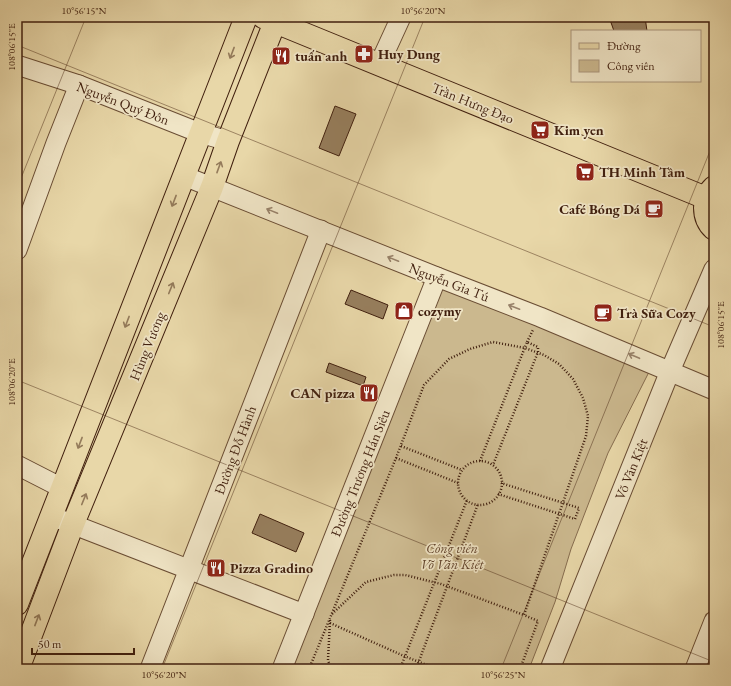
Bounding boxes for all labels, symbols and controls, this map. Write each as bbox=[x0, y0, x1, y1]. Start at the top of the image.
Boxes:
text: 10°56'15"N bbox=[62, 4, 107, 17]
text: 10°56'20"N bbox=[401, 4, 446, 17]
text: 108°06'15"E bbox=[5, 23, 18, 71]
legend bbox=[571, 30, 701, 82]
text: Đường bbox=[607, 38, 641, 54]
pharmacy icon: Huy Dung bbox=[353, 43, 375, 65]
restaurant icon: tuấn anh bbox=[270, 45, 292, 67]
place label: Huy Dung bbox=[378, 45, 441, 63]
one-way arrow bbox=[227, 47, 235, 59]
place label: tuấn anh bbox=[295, 47, 347, 65]
text: Công viên bbox=[607, 58, 655, 74]
street label: Nguyễn Quý Đôn bbox=[74, 77, 172, 129]
street label: Trần Hưng Đạo bbox=[429, 78, 517, 128]
supermarket icon: Kim yen bbox=[529, 119, 551, 141]
place label: Kim yen bbox=[554, 121, 604, 139]
one-way arrow bbox=[216, 160, 223, 173]
supermarket icon: TH Minh Tâm bbox=[574, 161, 596, 183]
place label: TH Minh Tâm bbox=[599, 163, 686, 181]
one-way arrow bbox=[170, 194, 178, 206]
cafe icon: Café Bóng Dá bbox=[643, 198, 665, 220]
place label: Café Bóng Dá bbox=[559, 200, 641, 218]
one-way arrow bbox=[267, 206, 279, 214]
one-way arrow bbox=[387, 255, 399, 263]
street label: Nguyễn Gia Tú bbox=[406, 258, 492, 306]
one-way arrow bbox=[167, 282, 175, 294]
shop icon: cozymy bbox=[393, 300, 415, 322]
text: 108°06'15"E bbox=[714, 301, 727, 349]
place label: cozymy bbox=[418, 302, 461, 320]
cafe icon: Trà Sữa Cozy bbox=[592, 302, 614, 324]
one-way arrow bbox=[508, 303, 520, 310]
place label: Trà Sữa Cozy bbox=[617, 304, 696, 322]
street label: Hùng Vương bbox=[125, 308, 169, 383]
one-way arrow bbox=[122, 315, 130, 327]
one-way arrow bbox=[628, 352, 640, 360]
text: 108°06'20"E bbox=[5, 358, 18, 406]
restaurant icon: CAN pizza bbox=[358, 382, 380, 404]
place label: CAN pizza bbox=[290, 384, 356, 402]
street label: Đường Đỗ Hành bbox=[210, 403, 260, 497]
street label: Đường Trương Hán Siêu bbox=[326, 406, 394, 539]
street label: Võ Văn Kiệt bbox=[611, 435, 652, 502]
one-way arrow bbox=[75, 436, 83, 448]
one-way arrow bbox=[81, 493, 88, 505]
park label: Công viên Võ Văn Kiệt bbox=[421, 539, 484, 573]
restaurant icon: Pizza Gradino bbox=[205, 557, 227, 579]
place label: Pizza Gradino bbox=[230, 559, 313, 577]
one-way arrow bbox=[33, 614, 41, 626]
scale bar bbox=[32, 630, 134, 656]
text: 50 m bbox=[38, 636, 62, 652]
text: 10°56'20"N bbox=[142, 668, 187, 681]
text: 10°56'25"N bbox=[481, 668, 526, 681]

